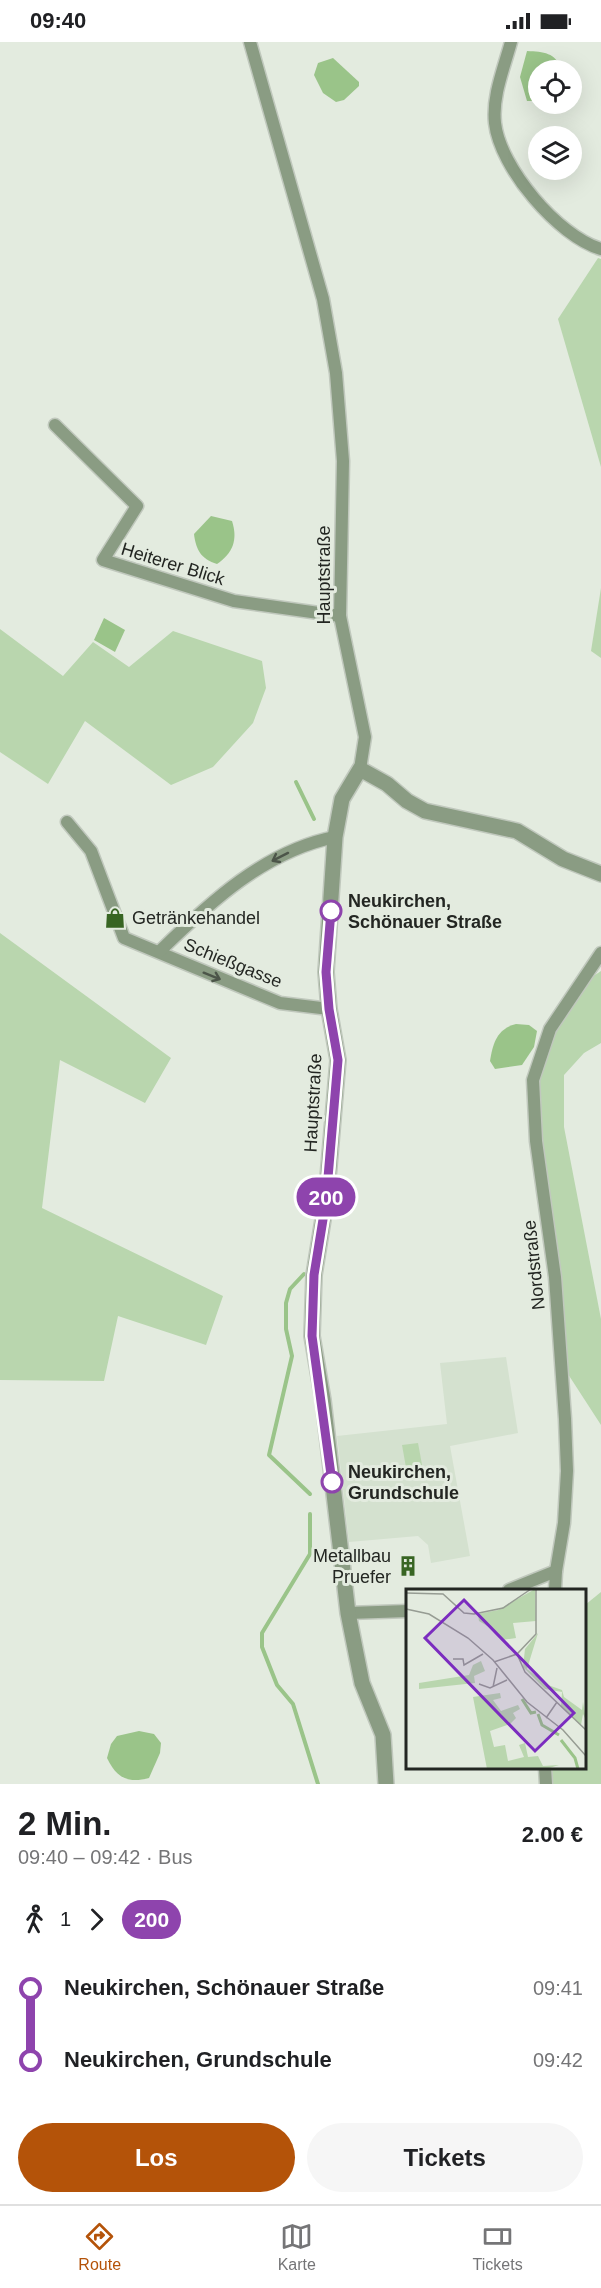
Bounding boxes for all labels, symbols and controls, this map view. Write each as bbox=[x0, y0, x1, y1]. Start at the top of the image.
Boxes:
text: 09:40 bbox=[30, 8, 86, 33]
map controls bbox=[528, 60, 582, 180]
button: locate bbox=[528, 60, 582, 114]
button: layers bbox=[528, 126, 582, 180]
street label: Hauptstraße bbox=[314, 525, 334, 625]
street label: Heiterer Blick bbox=[119, 539, 228, 589]
one-way arrow bbox=[272, 851, 290, 863]
place label: Neukirchen, Schönauer Straße bbox=[348, 891, 502, 932]
marker: Neukirchen, Schönauer Straße bbox=[320, 900, 342, 922]
shop icon: Getränkehandel bbox=[103, 906, 127, 930]
place label: Getränkehandel bbox=[132, 908, 260, 928]
street label: Schießgasse bbox=[181, 934, 285, 992]
one-way arrow bbox=[203, 971, 221, 982]
street label: Hauptstraße bbox=[300, 1053, 326, 1153]
line badge: 200 bbox=[292, 1178, 360, 1216]
text: 200 bbox=[308, 1186, 344, 1209]
street label: Nordstraße bbox=[519, 1219, 549, 1311]
place label: Neukirchen, Grundschule bbox=[348, 1462, 459, 1503]
marker: Neukirchen, Grundschule bbox=[321, 1471, 343, 1493]
place label: Metallbau Pruefer bbox=[313, 1546, 391, 1587]
building icon: Metallbau Pruefer bbox=[396, 1554, 420, 1578]
inset map bbox=[406, 1589, 586, 1769]
text: 2 Min. bbox=[18, 1805, 112, 1842]
text: 2.00 € bbox=[522, 1822, 583, 1847]
text: 09:40 – 09:42 · Bus bbox=[18, 1846, 193, 1868]
icon: walk bbox=[18, 1903, 51, 1936]
icon: forward bbox=[80, 1903, 113, 1936]
text: 1 bbox=[60, 1908, 71, 1930]
text: 200 bbox=[134, 1908, 169, 1931]
text: Neukirchen, Schönauer Straße bbox=[64, 1975, 384, 2000]
text: 09:41 bbox=[533, 1977, 583, 1999]
text: Neukirchen, Grundschule bbox=[64, 2047, 332, 2072]
text: 09:42 bbox=[533, 2049, 583, 2071]
button: Los bbox=[18, 2123, 295, 2192]
button: Tickets bbox=[307, 2123, 583, 2192]
tab: Route bbox=[78, 2220, 121, 2274]
tab: Karte bbox=[278, 2220, 316, 2274]
tab: Tickets bbox=[473, 2220, 523, 2274]

